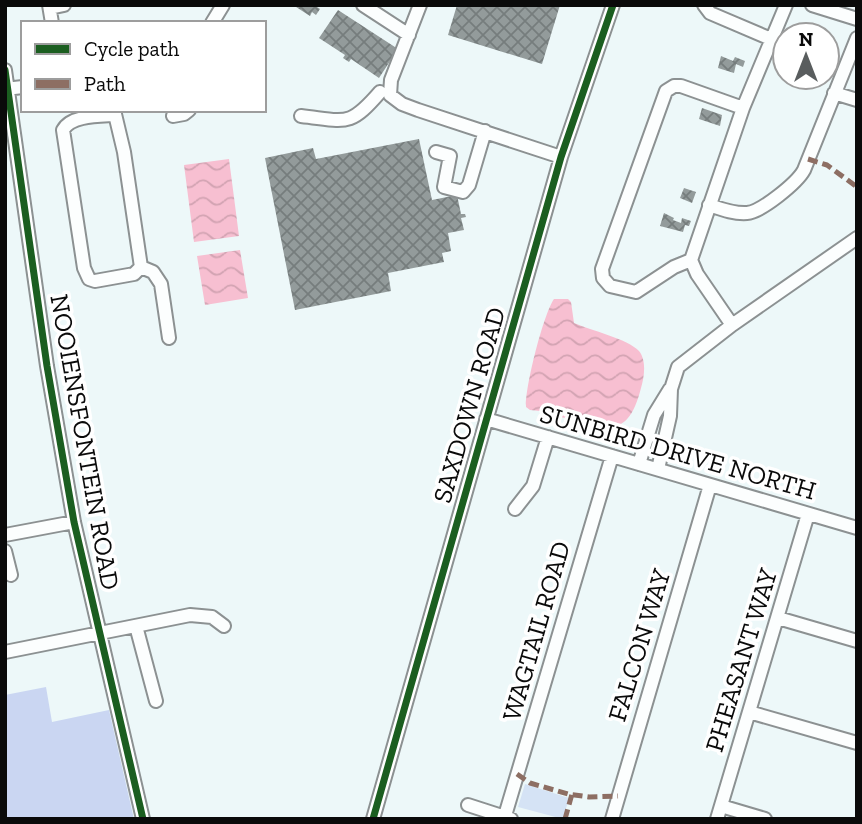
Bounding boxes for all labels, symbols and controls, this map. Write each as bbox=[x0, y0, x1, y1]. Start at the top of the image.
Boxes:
legend bbox=[21, 21, 266, 112]
north arrow bbox=[771, 21, 841, 91]
text: N bbox=[799, 28, 813, 51]
text: Cycle path bbox=[84, 36, 179, 61]
text: Path bbox=[84, 71, 126, 96]
street label: NOOIENSFONTEIN ROAD bbox=[43, 292, 127, 592]
street label: SAXDOWN ROAD bbox=[426, 304, 512, 506]
street label: SUNBIRD DRIVE NORTH bbox=[536, 397, 820, 507]
street label: WAGTAIL ROAD bbox=[495, 537, 577, 725]
street label: PHEASANT WAY bbox=[698, 564, 784, 756]
street label: FALCON WAY bbox=[601, 565, 677, 725]

